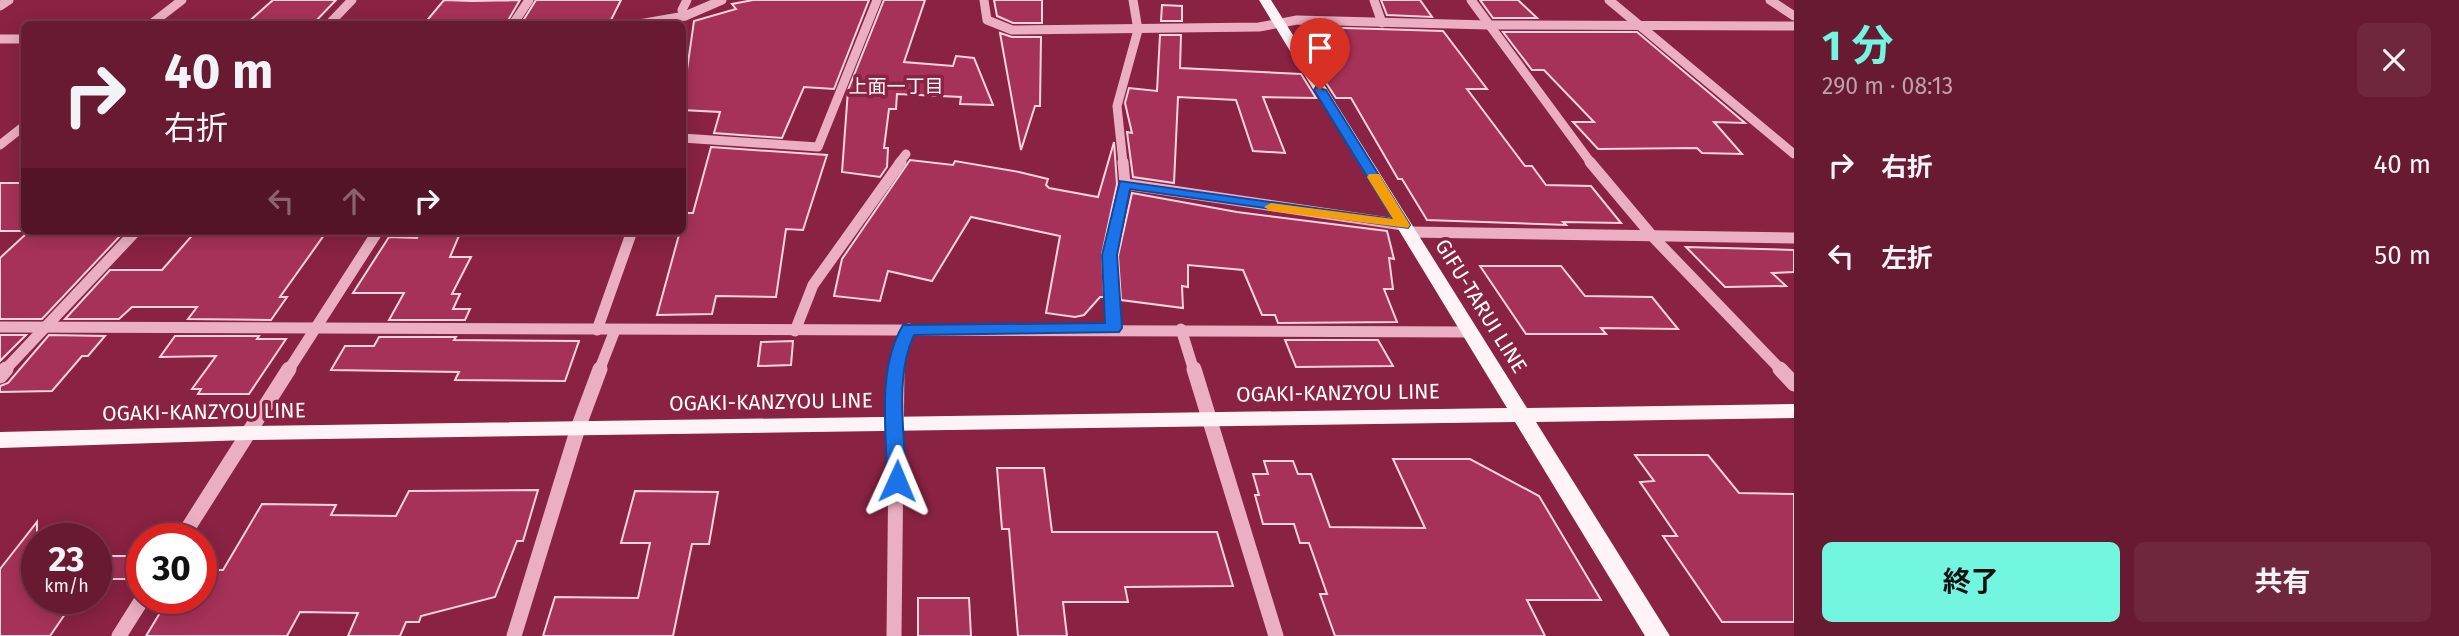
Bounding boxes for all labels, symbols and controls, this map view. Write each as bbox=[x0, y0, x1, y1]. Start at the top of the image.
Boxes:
pin bbox=[1290, 18, 1350, 90]
text: 1 分 bbox=[1822, 21, 1893, 71]
button: close bbox=[2357, 23, 2431, 97]
icon: arrive bbox=[1301, 29, 1339, 67]
text: 40 m bbox=[164, 42, 273, 101]
icon: right bbox=[49, 49, 140, 140]
text: 290 m · 08:13 bbox=[1822, 72, 1953, 100]
district label: 上面一丁目 bbox=[848, 75, 944, 98]
text: 右折 bbox=[164, 109, 228, 147]
icon: right bbox=[1822, 146, 1860, 184]
text: 40 m bbox=[2373, 149, 2431, 180]
text: 右折 bbox=[1881, 152, 1933, 183]
icon: left bbox=[262, 182, 300, 220]
icon: ahead bbox=[335, 182, 373, 220]
icon: right bbox=[408, 182, 446, 220]
street label: GIFU-TARUI LINE bbox=[1429, 234, 1533, 378]
icon: left bbox=[1822, 237, 1860, 275]
text: 50 m bbox=[2374, 240, 2431, 271]
text: 左折 bbox=[1881, 243, 1933, 274]
street label: OGAKI-KANZYOU LINE bbox=[1236, 378, 1440, 408]
street label: OGAKI-KANZYOU LINE bbox=[669, 387, 873, 417]
street label: OGAKI-KANZYOU LINE bbox=[102, 397, 306, 427]
position arrow bbox=[860, 444, 934, 518]
speed limit sign: 30 bbox=[126, 523, 217, 614]
text: 23 bbox=[48, 538, 85, 580]
button: 終了 bbox=[1822, 542, 2120, 622]
button: 共有 bbox=[2134, 542, 2431, 622]
text: km/h bbox=[44, 575, 89, 597]

